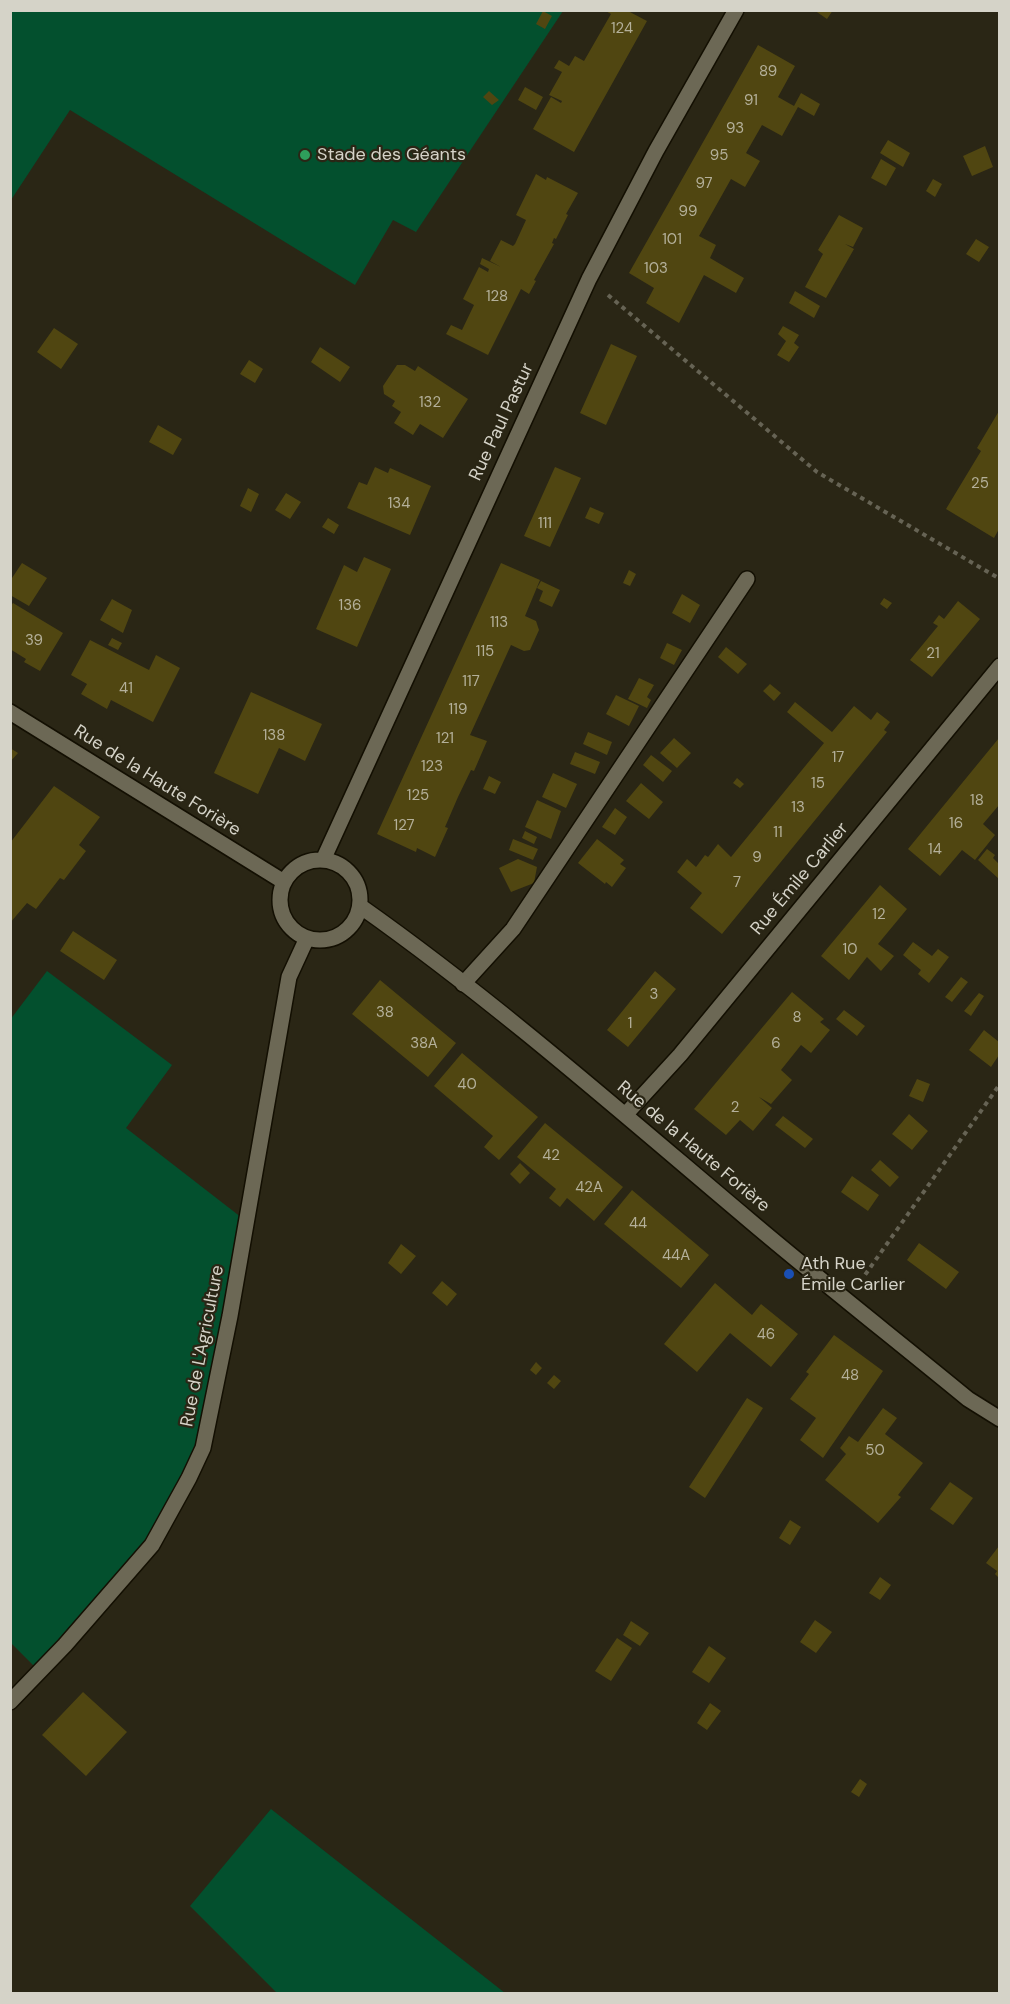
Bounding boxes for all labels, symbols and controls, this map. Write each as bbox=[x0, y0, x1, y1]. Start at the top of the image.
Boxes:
house number: 124 bbox=[611, 20, 633, 38]
house number: 89 bbox=[759, 63, 777, 81]
house number: 91 bbox=[744, 92, 758, 110]
house number: 93 bbox=[726, 120, 744, 138]
place label: Stade des Géants bbox=[317, 144, 466, 166]
house number: 95 bbox=[710, 147, 728, 165]
marker: Stade des Géants bbox=[298, 148, 312, 162]
house number: 97 bbox=[695, 175, 713, 193]
house number: 99 bbox=[679, 203, 697, 221]
house number: 101 bbox=[662, 231, 682, 249]
house number: 103 bbox=[644, 260, 668, 278]
house number: 128 bbox=[486, 288, 508, 306]
street label: Rue Paul Pastur bbox=[465, 360, 539, 484]
house number: 132 bbox=[419, 394, 441, 412]
house number: 25 bbox=[971, 475, 989, 493]
house number: 134 bbox=[388, 495, 410, 513]
house number: 111 bbox=[538, 515, 552, 533]
house number: 136 bbox=[339, 597, 361, 615]
house number: 113 bbox=[490, 614, 508, 632]
house number: 39 bbox=[25, 632, 43, 650]
house number: 115 bbox=[476, 643, 494, 661]
house number: 21 bbox=[926, 645, 940, 663]
house number: 117 bbox=[462, 673, 480, 691]
house number: 41 bbox=[119, 680, 133, 698]
house number: 119 bbox=[449, 701, 467, 719]
street label: Rue de la Haute Forière bbox=[70, 721, 244, 841]
house number: 138 bbox=[263, 727, 285, 745]
house number: 121 bbox=[436, 730, 454, 748]
house number: 17 bbox=[832, 749, 844, 767]
house number: 123 bbox=[421, 758, 443, 776]
house number: 15 bbox=[811, 775, 825, 793]
house number: 125 bbox=[407, 787, 429, 805]
house number: 18 bbox=[970, 792, 984, 810]
house number: 13 bbox=[791, 799, 805, 817]
house number: 16 bbox=[949, 815, 963, 833]
house number: 127 bbox=[393, 817, 415, 835]
street label: Rue Émile Carlier bbox=[747, 818, 853, 940]
house number: 11 bbox=[773, 824, 783, 842]
house number: 14 bbox=[928, 841, 942, 859]
house number: 9 bbox=[752, 849, 762, 867]
house number: 7 bbox=[733, 874, 741, 892]
house number: 12 bbox=[872, 906, 886, 924]
house number: 10 bbox=[843, 941, 857, 959]
house number: 3 bbox=[650, 986, 658, 1004]
house number: 38 bbox=[376, 1004, 394, 1022]
house number: 8 bbox=[792, 1009, 802, 1027]
house number: 1 bbox=[628, 1015, 632, 1033]
house number: 38A bbox=[410, 1035, 438, 1053]
house number: 6 bbox=[771, 1035, 781, 1053]
house number: 40 bbox=[457, 1076, 477, 1094]
street label: Rue de la Haute Forière bbox=[612, 1077, 774, 1217]
house number: 2 bbox=[731, 1099, 739, 1117]
house number: 42 bbox=[542, 1147, 560, 1165]
house number: 42A bbox=[575, 1179, 603, 1197]
house number: 44 bbox=[629, 1215, 647, 1233]
house number: 44A bbox=[662, 1247, 690, 1265]
place label: Ath Rue Émile Carlier bbox=[801, 1253, 905, 1296]
street label: Rue de L'Agriculture bbox=[177, 1263, 229, 1429]
marker: Ath Rue Émile Carlier bbox=[782, 1267, 796, 1281]
house number: 46 bbox=[757, 1326, 775, 1344]
house number: 48 bbox=[841, 1367, 859, 1385]
house number: 50 bbox=[865, 1442, 885, 1460]

